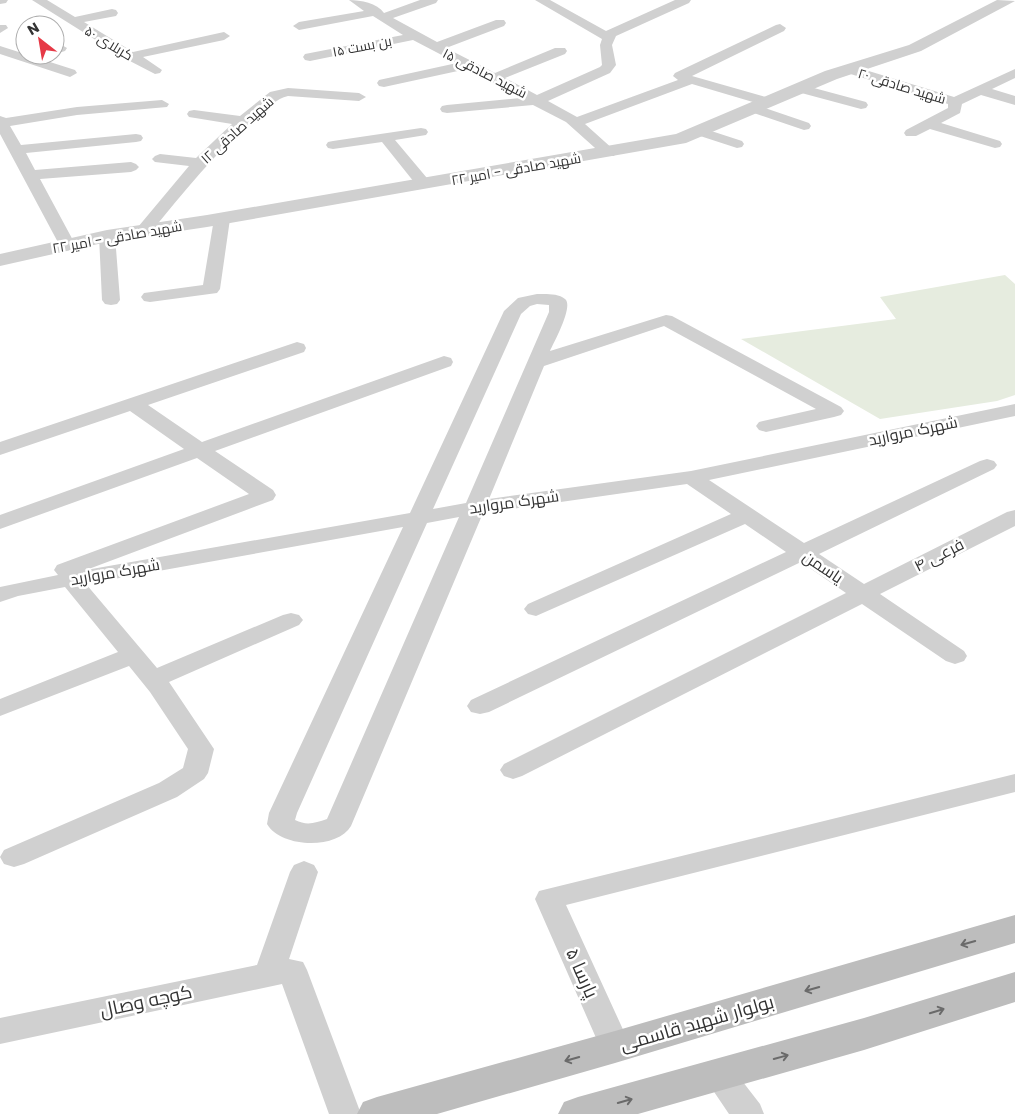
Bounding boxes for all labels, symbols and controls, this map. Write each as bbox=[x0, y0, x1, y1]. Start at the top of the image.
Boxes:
north arrow bbox=[15, 15, 65, 65]
text: N bbox=[24, 18, 43, 40]
street label: کربلای ۵۰ bbox=[81, 21, 137, 65]
street label: بن بست ۱۵ bbox=[331, 30, 393, 62]
street label: شهید صادقی ۱۵ bbox=[439, 43, 531, 103]
street label: شهید صادقی ۲۰ bbox=[855, 63, 949, 109]
street label: شهید صادقی ۱۲ bbox=[196, 92, 278, 168]
street label: شهید صادقی - امیر ۲۲ bbox=[450, 148, 582, 190]
street label: شهید صادقی - امیر ۲۲ bbox=[51, 216, 183, 258]
street label: شهرک مروارید bbox=[866, 410, 960, 452]
street label: شهرک مروارید bbox=[468, 484, 560, 520]
street label: فرعی ۴ bbox=[910, 533, 968, 577]
street label: یاسمن bbox=[798, 545, 848, 589]
street label: شهرک مروارید bbox=[68, 553, 162, 591]
one-way arrow bbox=[961, 939, 977, 949]
street label: پارسا ۵ bbox=[559, 944, 605, 1002]
street label: کوچه وصال bbox=[97, 978, 195, 1024]
one-way arrow bbox=[805, 985, 821, 995]
street label: بولوار شهید قاسمی bbox=[617, 988, 777, 1058]
one-way arrow bbox=[929, 1006, 945, 1016]
one-way arrow bbox=[773, 1051, 789, 1061]
one-way arrow bbox=[565, 1055, 581, 1065]
one-way arrow bbox=[617, 1095, 633, 1105]

